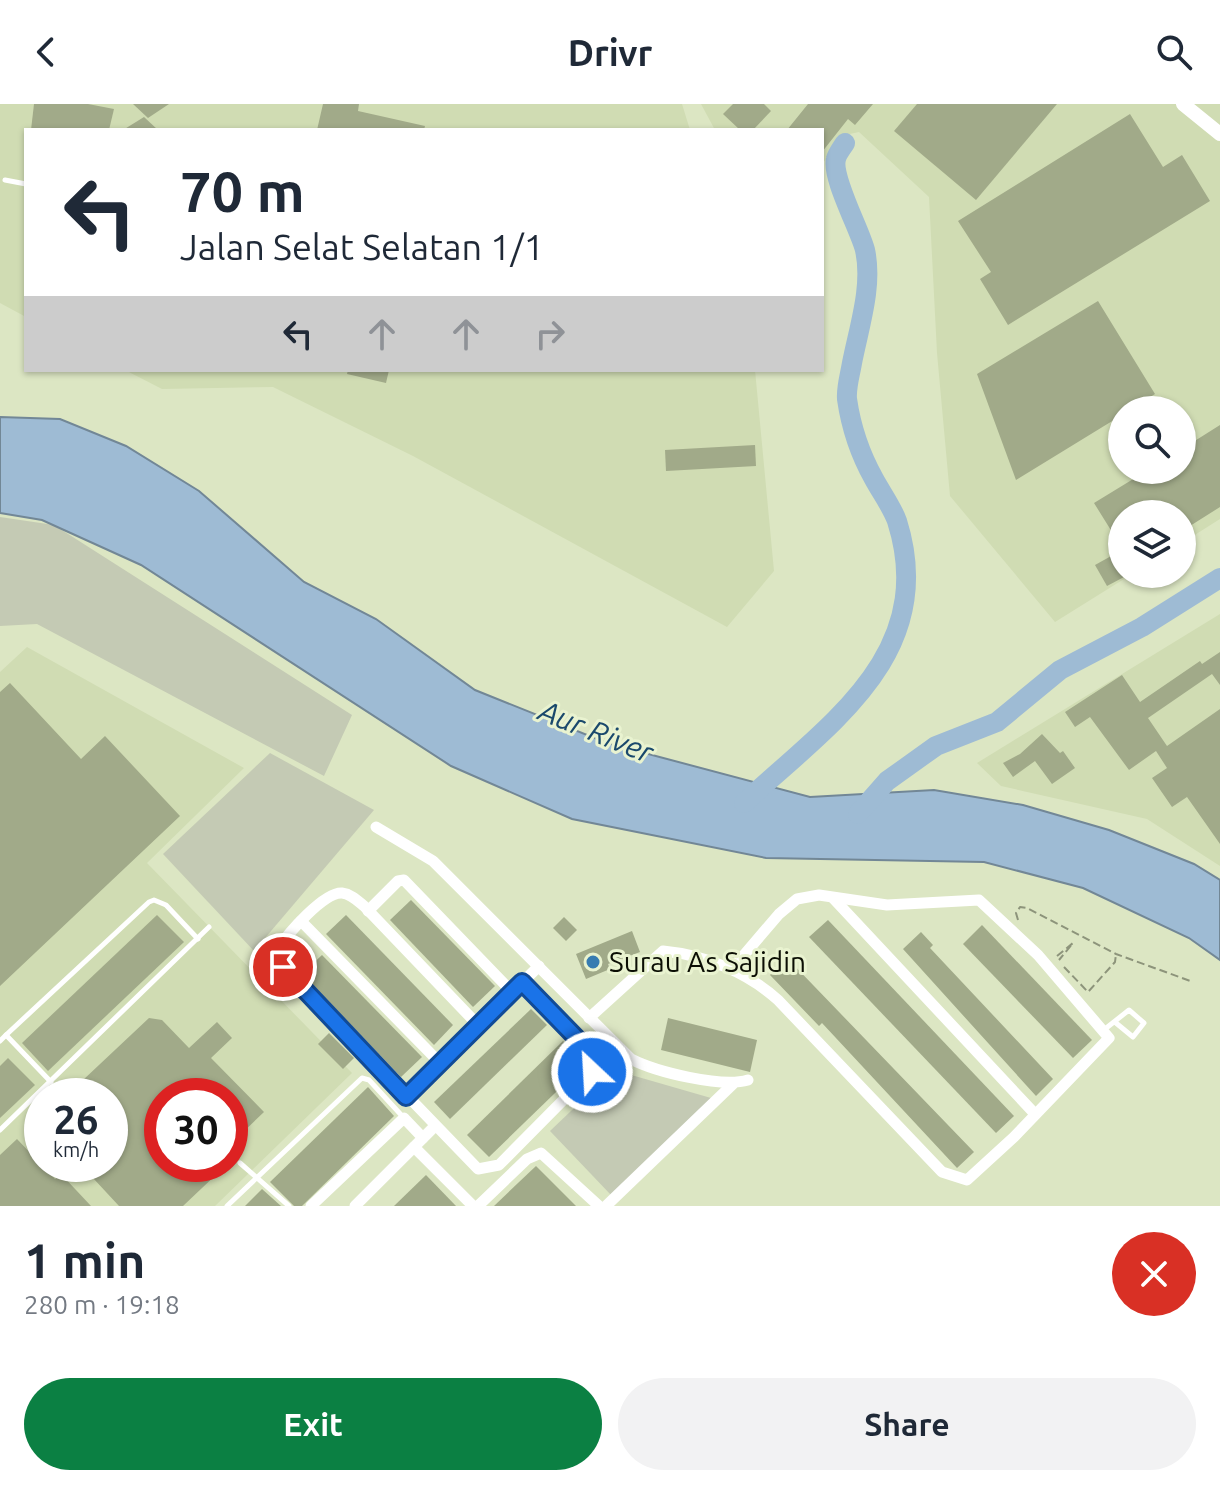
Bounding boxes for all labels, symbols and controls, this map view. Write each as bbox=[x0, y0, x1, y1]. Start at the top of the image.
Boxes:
icon: back bbox=[24, 30, 68, 74]
icon: search bbox=[1152, 30, 1196, 74]
text: Drivr bbox=[568, 32, 652, 73]
icon: left bbox=[48, 160, 152, 264]
text: 70 m bbox=[180, 160, 305, 223]
text: Jalan Selat Selatan 1/1 bbox=[180, 226, 544, 267]
icon: left bbox=[276, 312, 320, 356]
icon: ahead bbox=[360, 312, 404, 356]
icon: ahead bbox=[444, 312, 488, 356]
icon: right bbox=[528, 312, 572, 356]
map controls bbox=[1108, 396, 1196, 588]
button: search bbox=[1108, 396, 1196, 484]
button: layers bbox=[1108, 500, 1196, 588]
water label: Aur River bbox=[532, 692, 660, 770]
pin bbox=[249, 933, 317, 1001]
icon: arrive bbox=[261, 945, 305, 989]
place label: Surau As Sajidin bbox=[609, 946, 806, 977]
marker: Surau As Sajidin bbox=[584, 953, 602, 971]
position arrow bbox=[550, 1030, 634, 1114]
speed limit sign: 30 bbox=[144, 1078, 248, 1182]
text: 26 bbox=[53, 1097, 99, 1142]
text: km/h bbox=[53, 1138, 99, 1161]
button: close bbox=[1112, 1232, 1196, 1316]
text: 1 min bbox=[24, 1233, 145, 1287]
text: 280 m · 19:18 bbox=[24, 1290, 180, 1319]
button: Exit bbox=[24, 1378, 602, 1470]
button: Share bbox=[618, 1378, 1196, 1470]

